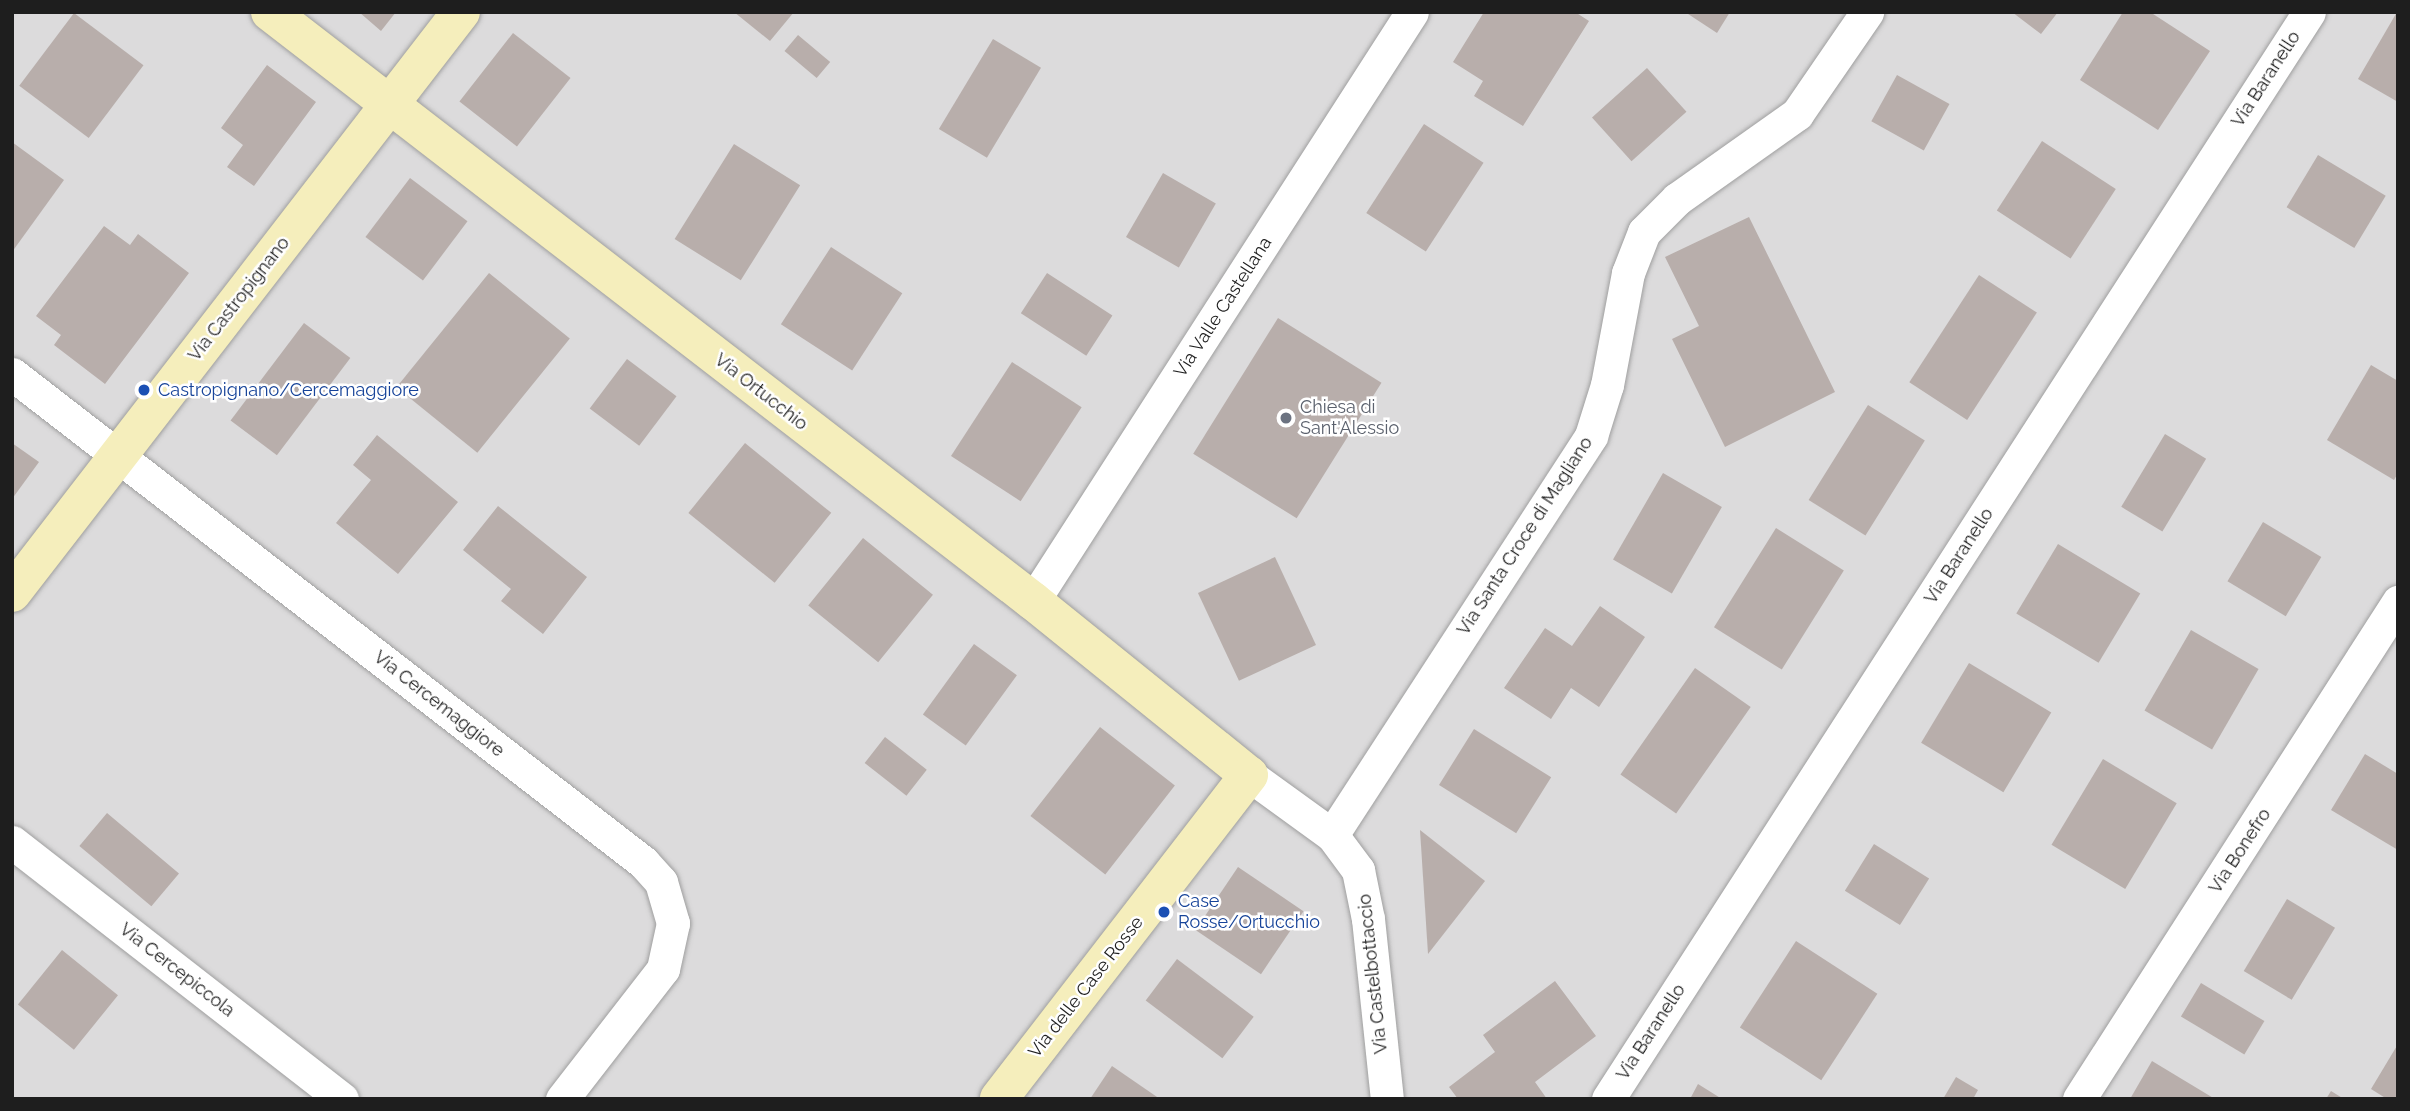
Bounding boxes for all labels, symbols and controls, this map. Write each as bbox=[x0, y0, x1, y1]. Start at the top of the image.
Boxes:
street label: Via Baranello bbox=[2227, 27, 2305, 131]
street label: Via Valle Castellana bbox=[1169, 232, 1277, 382]
street label: Via Castropignano bbox=[184, 233, 294, 365]
street label: Via Ortucchio bbox=[710, 349, 812, 435]
place label: Castropignano/Cercemaggiore bbox=[158, 379, 419, 401]
marker: Castropignano/Cercemaggiore bbox=[136, 382, 152, 398]
place label: Chiesa di Sant'Alessio bbox=[1300, 397, 1399, 440]
marker: Chiesa di Sant'Alessio bbox=[1278, 410, 1294, 426]
street label: Via Santa Croce di Magliano bbox=[1453, 433, 1597, 639]
street label: Via Baranello bbox=[1920, 504, 1998, 608]
street label: Via Cercemaggiore bbox=[369, 646, 509, 762]
street label: Via Bonefro bbox=[2205, 804, 2275, 898]
place label: Case Rosse/Ortucchio bbox=[1178, 891, 1320, 934]
street label: Via Castelbottaccio bbox=[1354, 893, 1392, 1055]
marker: Case Rosse/Ortucchio bbox=[1156, 904, 1172, 920]
street label: Via delle Case Rosse bbox=[1024, 912, 1148, 1062]
street label: Via Cercepiccola bbox=[115, 918, 239, 1022]
street label: Via Baranello bbox=[1612, 980, 1690, 1084]

